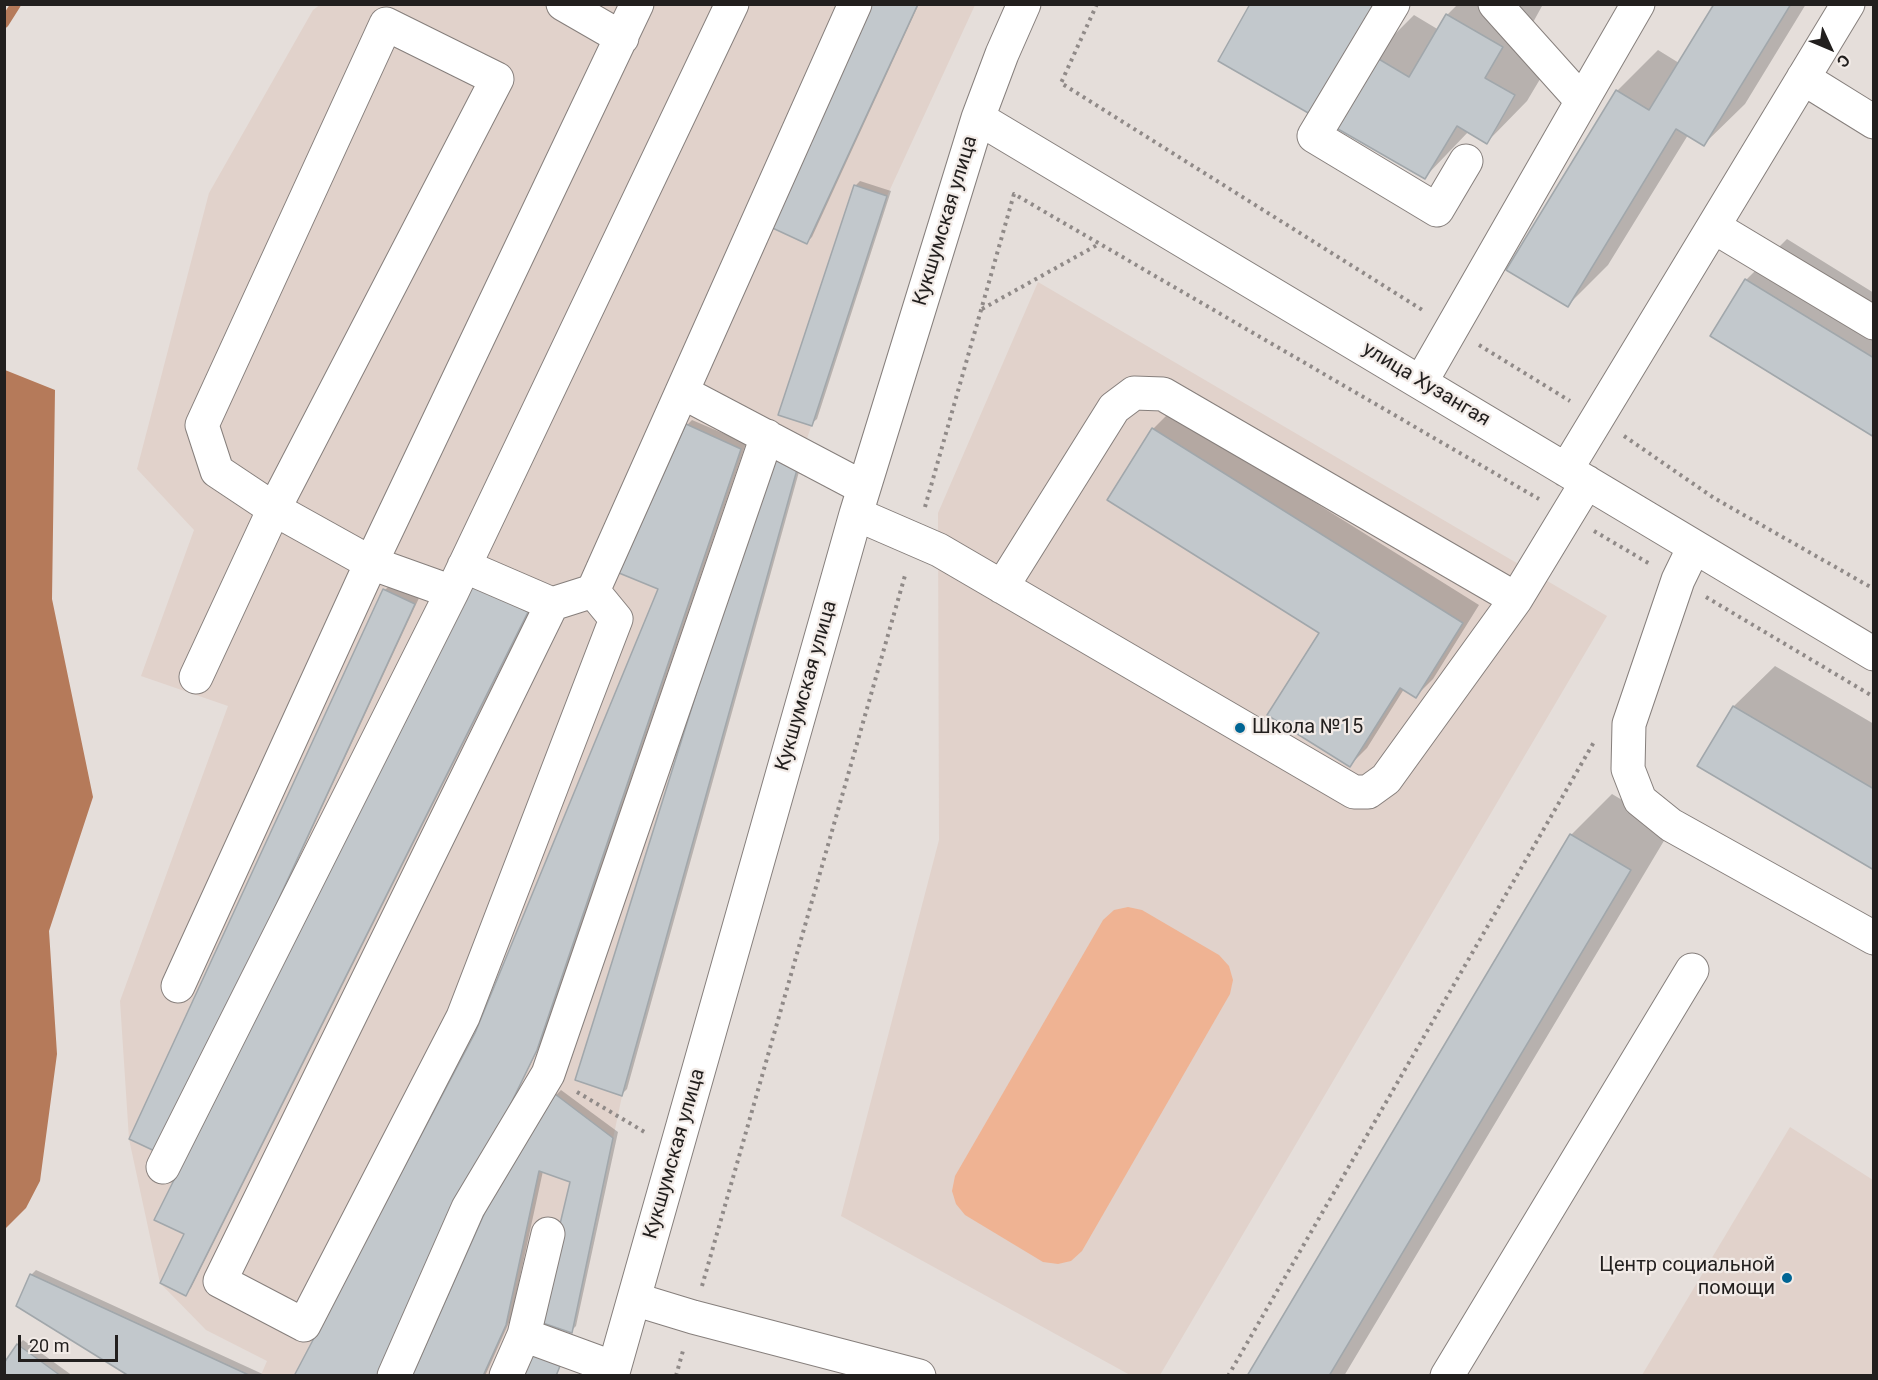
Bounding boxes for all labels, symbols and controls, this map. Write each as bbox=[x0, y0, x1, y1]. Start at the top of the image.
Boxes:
north arrow bbox=[1800, 18, 1860, 78]
text: С bbox=[1833, 50, 1854, 71]
street label: Кукшумская улица bbox=[909, 133, 983, 309]
street label: улица Хузангая bbox=[1358, 338, 1494, 432]
street label: Кукшумская улица bbox=[771, 598, 843, 774]
place label: Школа №15 bbox=[1252, 716, 1363, 740]
marker: Школа №15 bbox=[1233, 721, 1247, 735]
street label: Кукшумская улица bbox=[639, 1066, 711, 1242]
place label: Центр социальной помощи bbox=[1599, 1254, 1775, 1301]
marker: Центр социальной помощи bbox=[1780, 1271, 1794, 1285]
scale bar bbox=[21, 1323, 122, 1361]
text: 20 m bbox=[29, 1335, 69, 1356]

